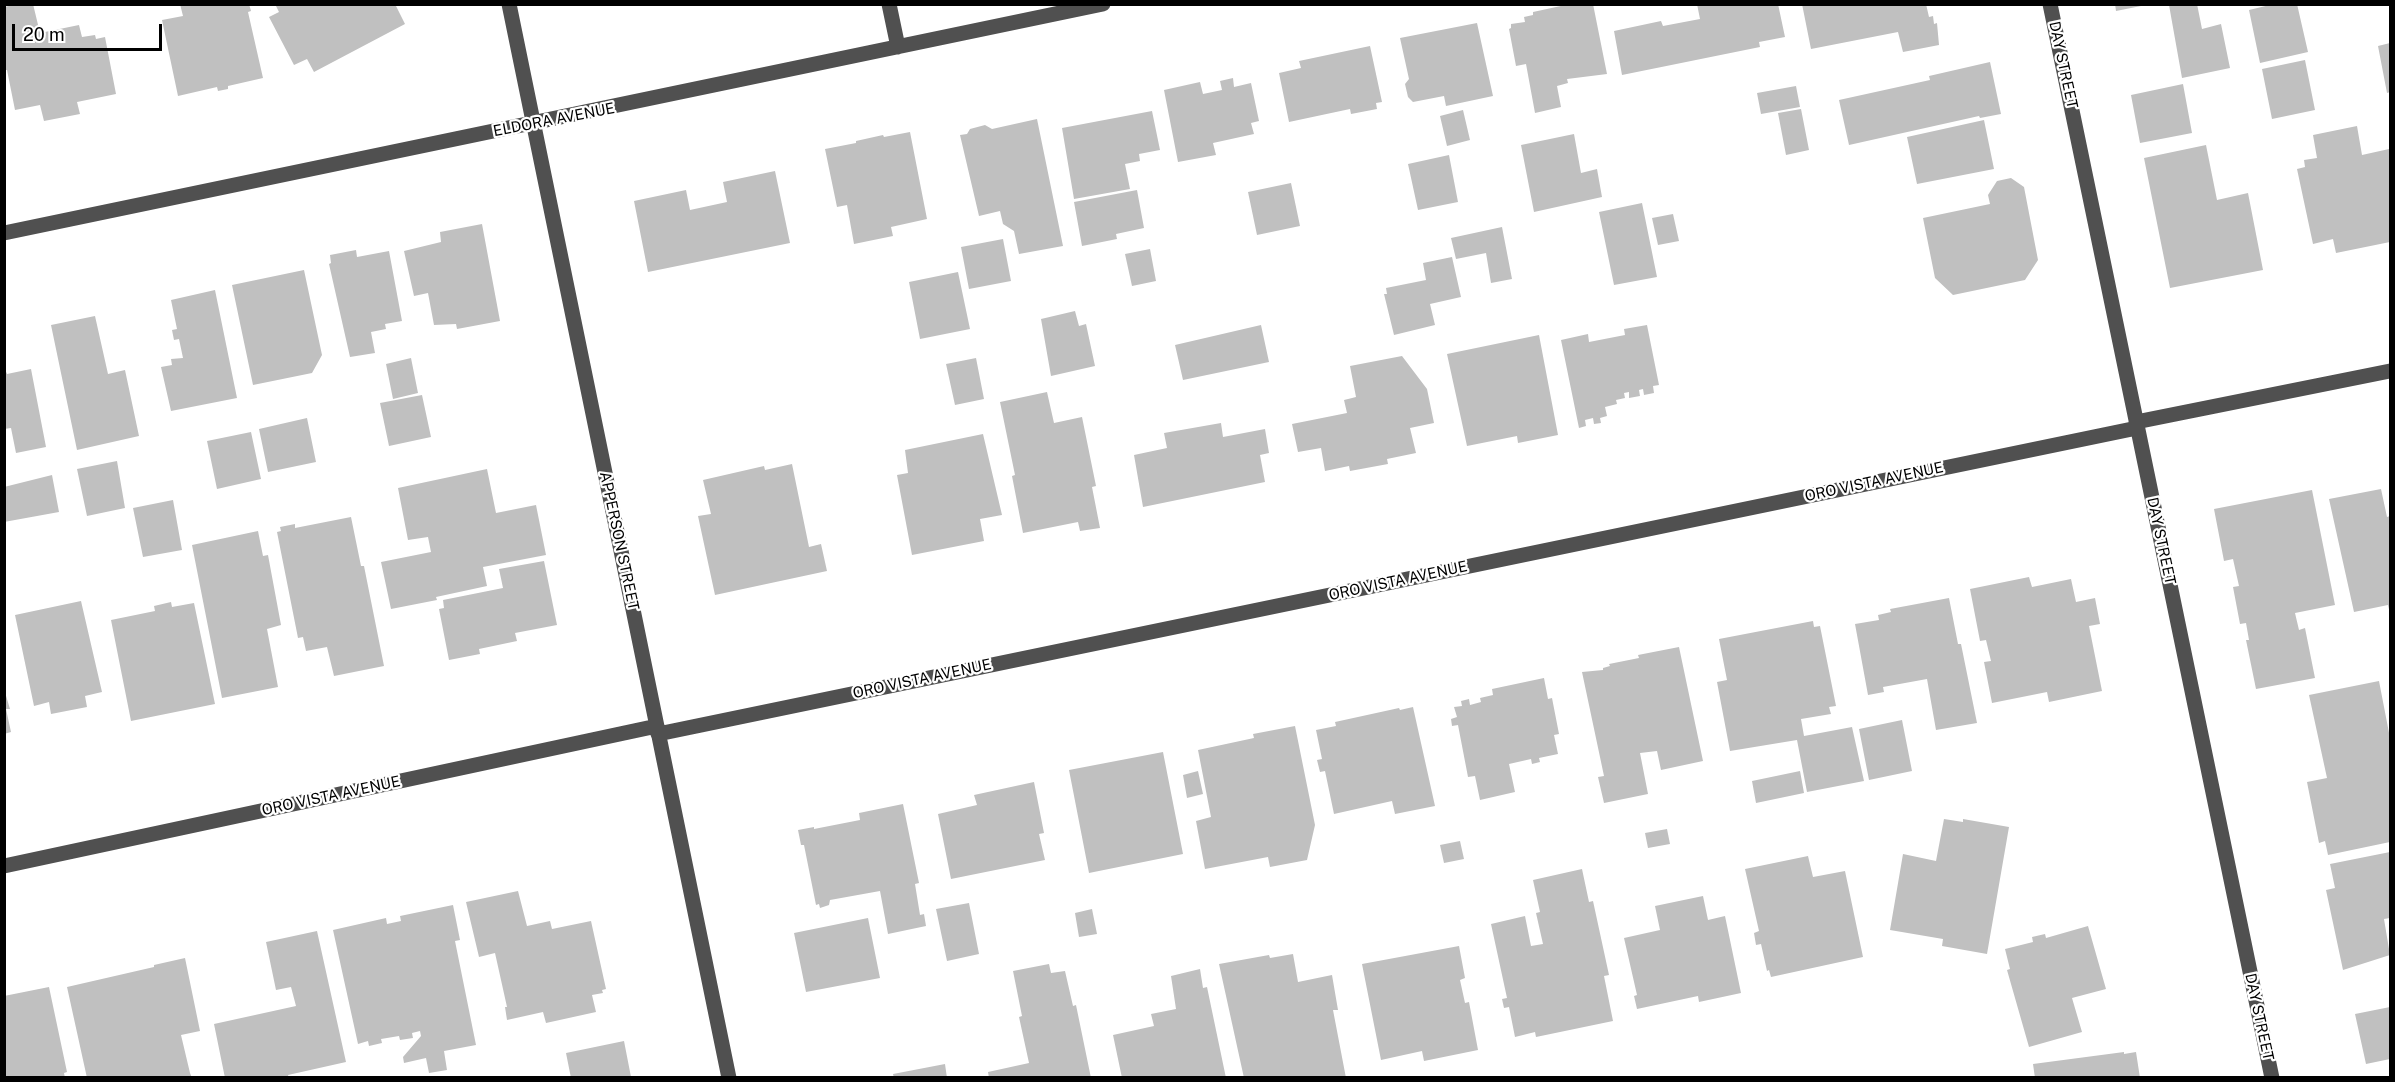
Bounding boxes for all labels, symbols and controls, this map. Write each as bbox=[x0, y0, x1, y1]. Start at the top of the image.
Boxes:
scale bar bbox=[15, 12, 165, 50]
street label: DAY STREET bbox=[2045, 20, 2081, 110]
text: 20 m bbox=[23, 24, 65, 45]
street label: ELDORA AVENUE bbox=[492, 99, 616, 141]
street label: ORO VISTA AVENUE bbox=[1803, 459, 1945, 505]
street label: APPERSON STREET bbox=[595, 470, 643, 612]
street label: DAY STREET bbox=[2143, 496, 2179, 586]
street label: ORO VISTA AVENUE bbox=[1327, 558, 1469, 604]
street label: ORO VISTA AVENUE bbox=[851, 656, 993, 702]
street label: ORO VISTA AVENUE bbox=[260, 773, 402, 819]
street label: DAY STREET bbox=[2241, 972, 2277, 1062]

